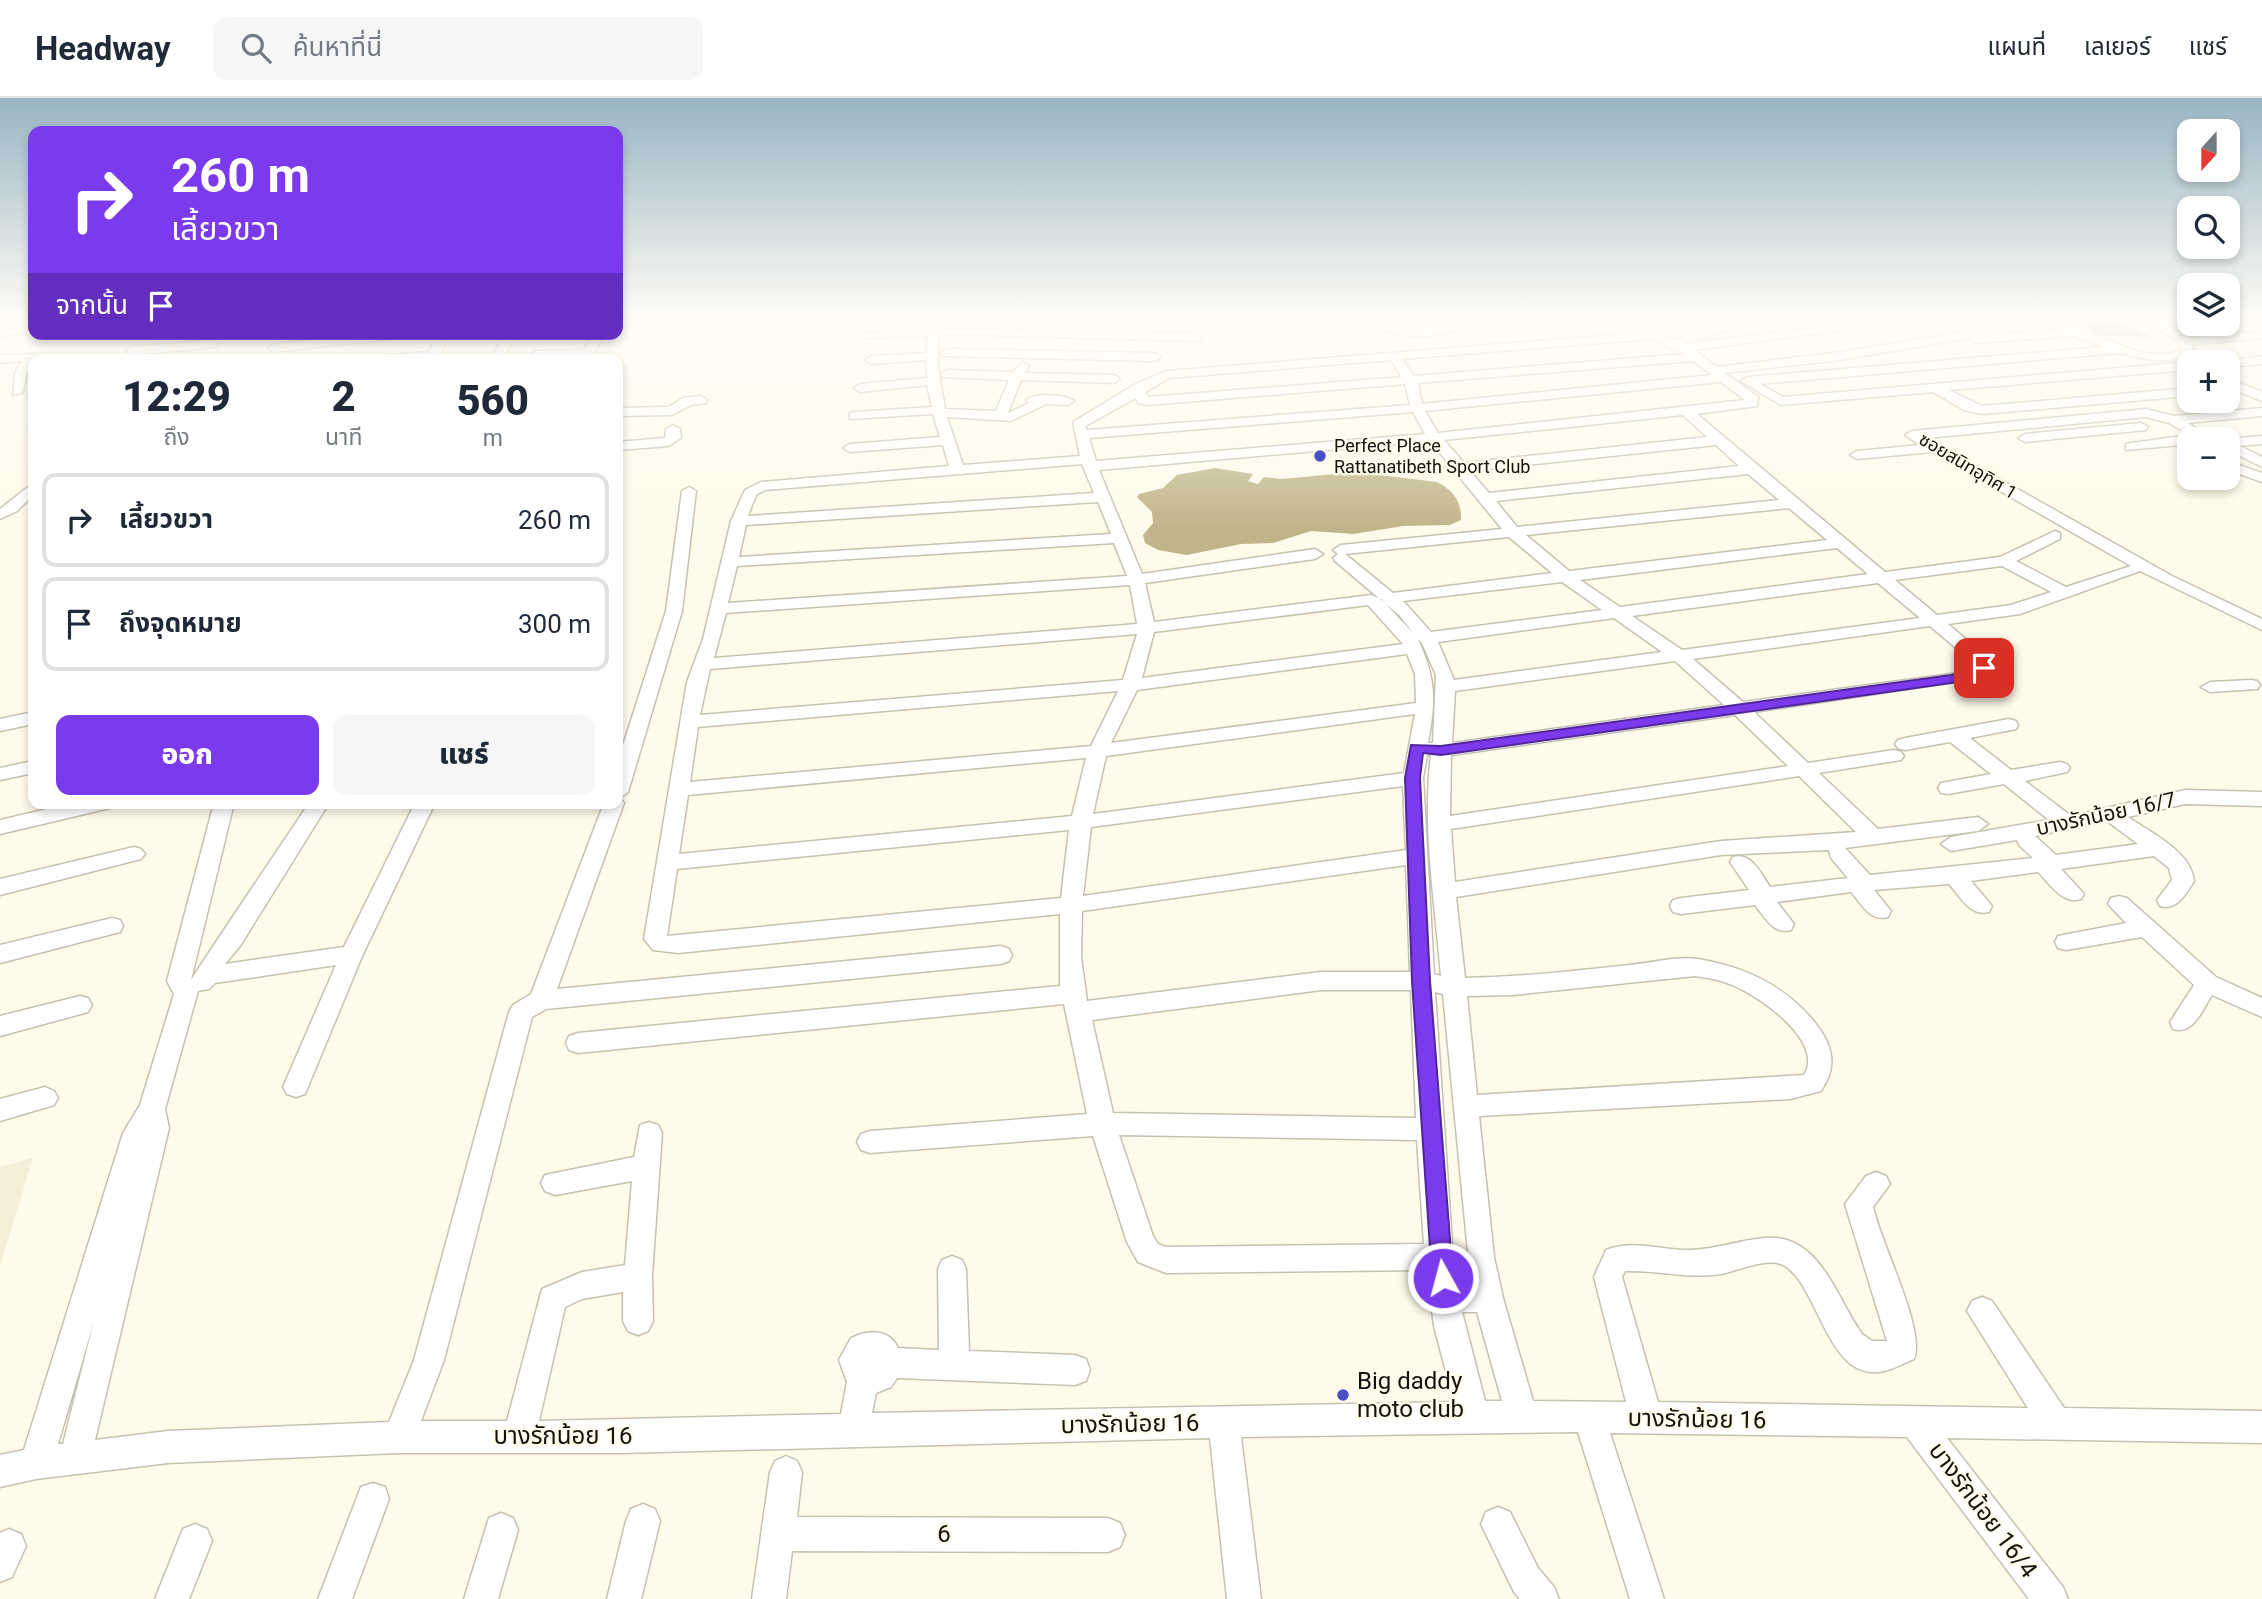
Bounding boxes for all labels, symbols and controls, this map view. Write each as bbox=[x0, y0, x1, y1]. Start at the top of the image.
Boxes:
search box bbox=[213, 17, 703, 80]
text: Headway bbox=[35, 29, 171, 68]
icon: search bbox=[237, 29, 275, 67]
text: ค้นหาที่นี่ bbox=[293, 32, 382, 62]
text: แผนที่ bbox=[1988, 33, 2046, 61]
text: เลเยอร์ bbox=[2084, 33, 2151, 61]
text: แชร์ bbox=[2189, 33, 2227, 61]
north arrow bbox=[2177, 119, 2240, 182]
map controls bbox=[2177, 119, 2240, 490]
text: 260 m bbox=[171, 147, 310, 204]
icon: right bbox=[56, 154, 147, 245]
button: search bbox=[2177, 196, 2240, 259]
text: เลี้ยวขวา bbox=[171, 210, 279, 248]
button: layers bbox=[2177, 273, 2240, 336]
icon: arrive bbox=[142, 287, 180, 325]
text: จากนั้น bbox=[56, 290, 128, 320]
button: + bbox=[2177, 350, 2240, 413]
text: 12:29 bbox=[122, 372, 231, 421]
text: 2 bbox=[332, 372, 356, 421]
text: 560 bbox=[456, 376, 529, 425]
text: ถึง bbox=[163, 424, 190, 451]
text: นาที bbox=[325, 424, 362, 451]
text: m bbox=[483, 425, 503, 452]
button: − bbox=[2177, 427, 2240, 490]
street label: ซอยสนิทอุทิศ 1 bbox=[1915, 428, 2021, 504]
place label: Perfect Place Rattanatibeth Sport Club bbox=[1334, 435, 1530, 477]
marker: Perfect Place Rattanatibeth Sport Club bbox=[1312, 448, 1328, 464]
icon: right bbox=[60, 501, 98, 539]
text: เลี้ยวขวา bbox=[119, 504, 213, 534]
text: 260 m bbox=[518, 505, 591, 535]
icon: arrive bbox=[60, 605, 98, 643]
text: ถึงจุดหมาย bbox=[119, 608, 242, 638]
text: 300 m bbox=[518, 609, 591, 639]
pin bbox=[1954, 638, 2014, 698]
icon: arrive bbox=[1965, 649, 2003, 687]
button: ออก bbox=[56, 715, 319, 795]
button: แชร์ bbox=[333, 715, 595, 795]
street label: บางรักน้อย 16/7 bbox=[2034, 787, 2178, 841]
position arrow bbox=[1406, 1241, 1480, 1315]
place label: Big daddy moto club bbox=[1357, 1367, 1464, 1423]
marker: Big daddy moto club bbox=[1335, 1387, 1351, 1403]
street label: บางรักน้อย 16 bbox=[1627, 1404, 1767, 1434]
street label: บางรักน้อย 16 bbox=[1060, 1409, 1200, 1439]
street label: บางรักน้อย 16 bbox=[494, 1422, 632, 1450]
street label: บางรักน้อย 16/4 bbox=[1923, 1437, 2043, 1583]
street label: 6 bbox=[937, 1520, 951, 1548]

